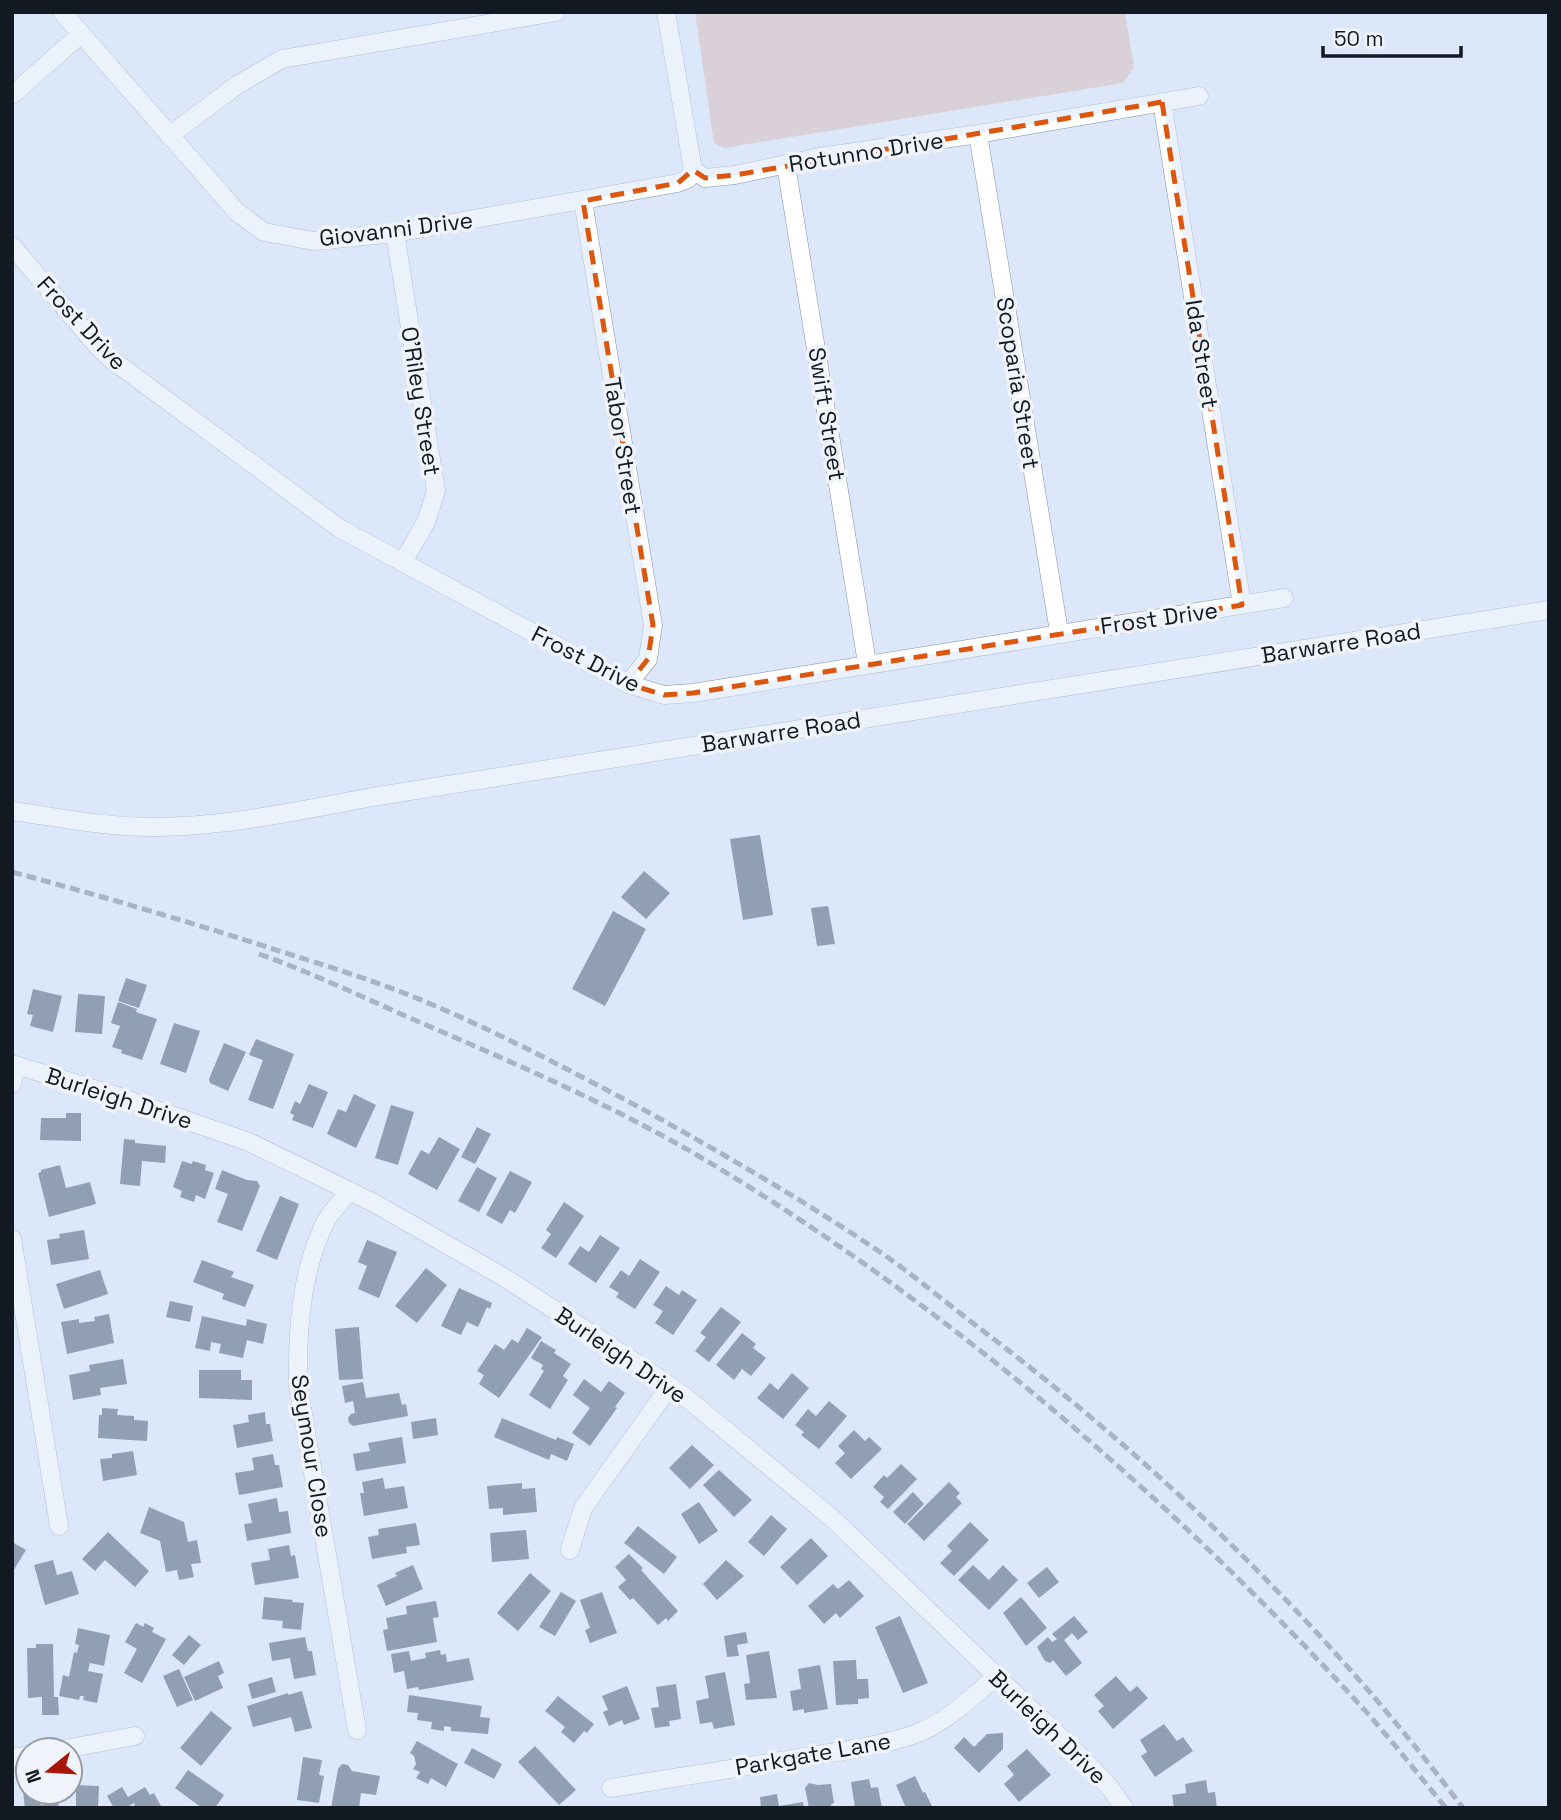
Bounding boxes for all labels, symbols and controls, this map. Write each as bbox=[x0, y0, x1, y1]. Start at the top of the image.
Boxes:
scale bar bbox=[1323, 14, 1461, 58]
text: 50 m bbox=[1334, 25, 1384, 52]
street label: Rotunno Drive bbox=[786, 125, 946, 179]
street label: Giovanni Drive bbox=[317, 205, 475, 253]
street label: Frost Drive bbox=[31, 269, 133, 377]
street label: Scoparia Street bbox=[990, 295, 1046, 471]
street label: Ida Street bbox=[1179, 297, 1225, 411]
street label: O'Riley Street bbox=[394, 324, 448, 478]
street label: Swift Street bbox=[802, 345, 852, 483]
street label: Tabor Street bbox=[597, 375, 649, 517]
street label: Frost Drive bbox=[1098, 595, 1220, 641]
street label: Barwarre Road bbox=[1259, 616, 1423, 670]
street label: Frost Drive bbox=[526, 619, 646, 699]
street label: Barwarre Road bbox=[699, 705, 863, 759]
street label: Burleigh Drive bbox=[42, 1060, 196, 1136]
street label: Burleigh Drive bbox=[549, 1300, 693, 1410]
street label: Seymour Close bbox=[284, 1372, 340, 1540]
street label: Burleigh Drive bbox=[983, 1663, 1113, 1791]
street label: Parkgate Lane bbox=[733, 1726, 893, 1782]
north arrow bbox=[14, 1736, 84, 1806]
text: N bbox=[19, 1766, 47, 1786]

